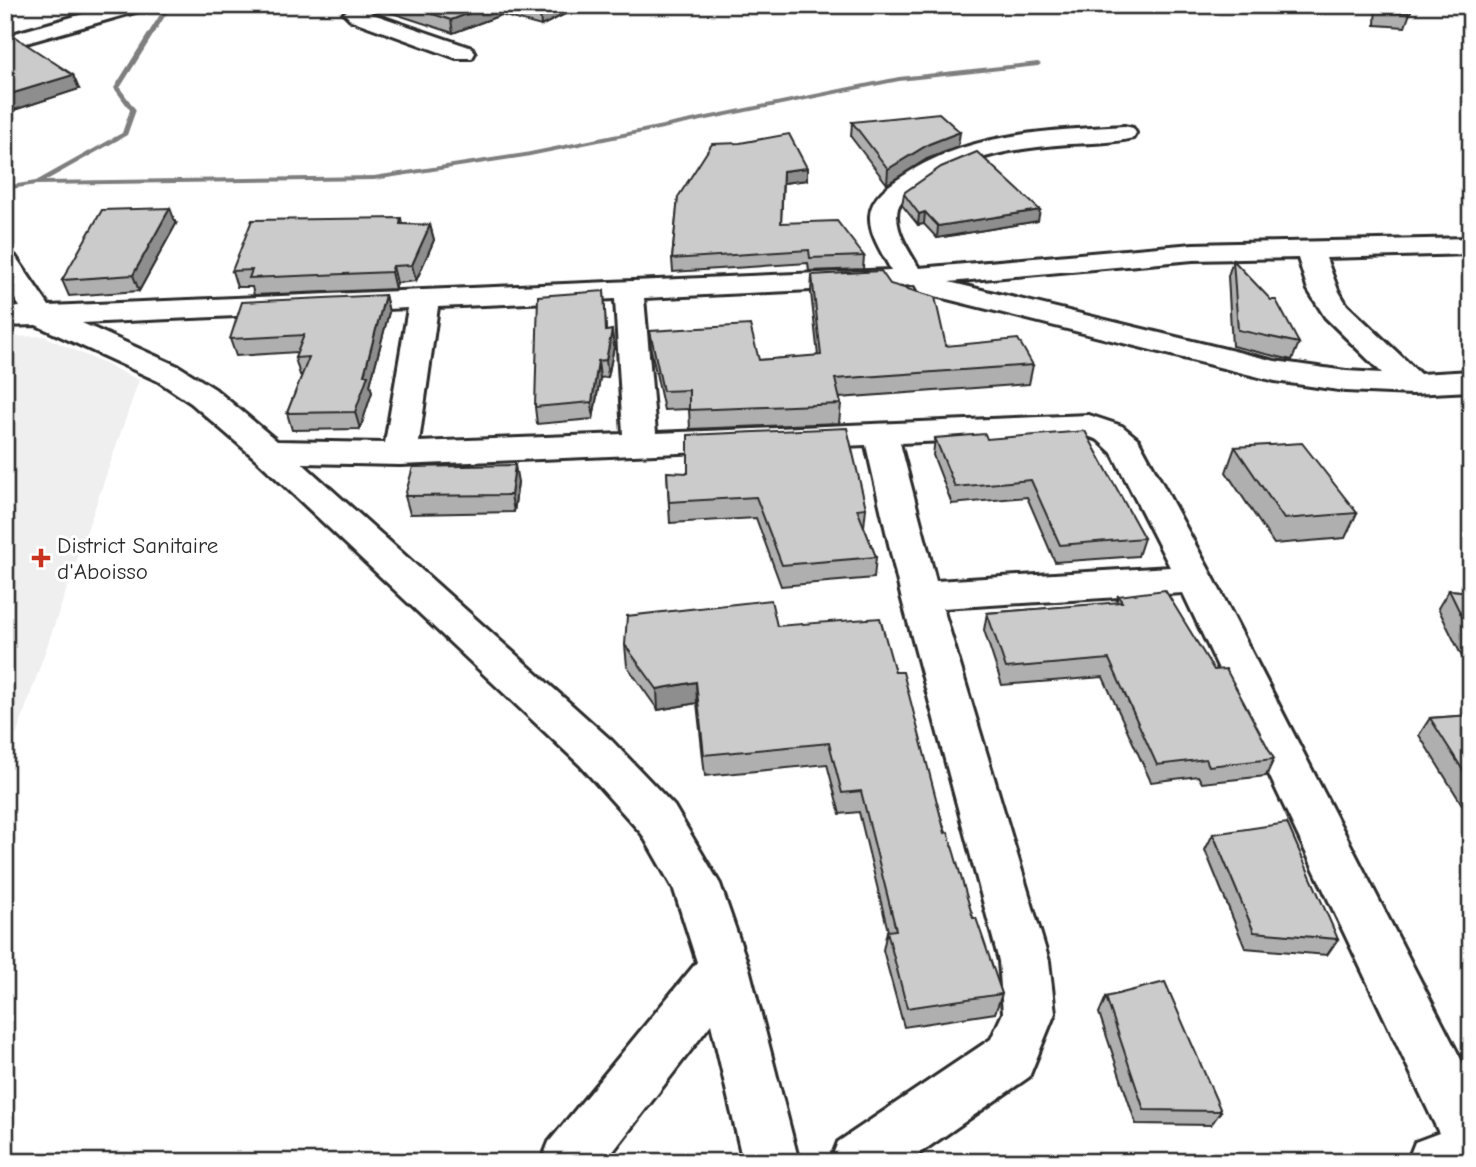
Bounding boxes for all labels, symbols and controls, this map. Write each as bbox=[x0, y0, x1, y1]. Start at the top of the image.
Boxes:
place label: District Sanitaire d'Aboisso bbox=[57, 532, 218, 585]
marker: District Sanitaire d'Aboisso bbox=[31, 548, 51, 568]

